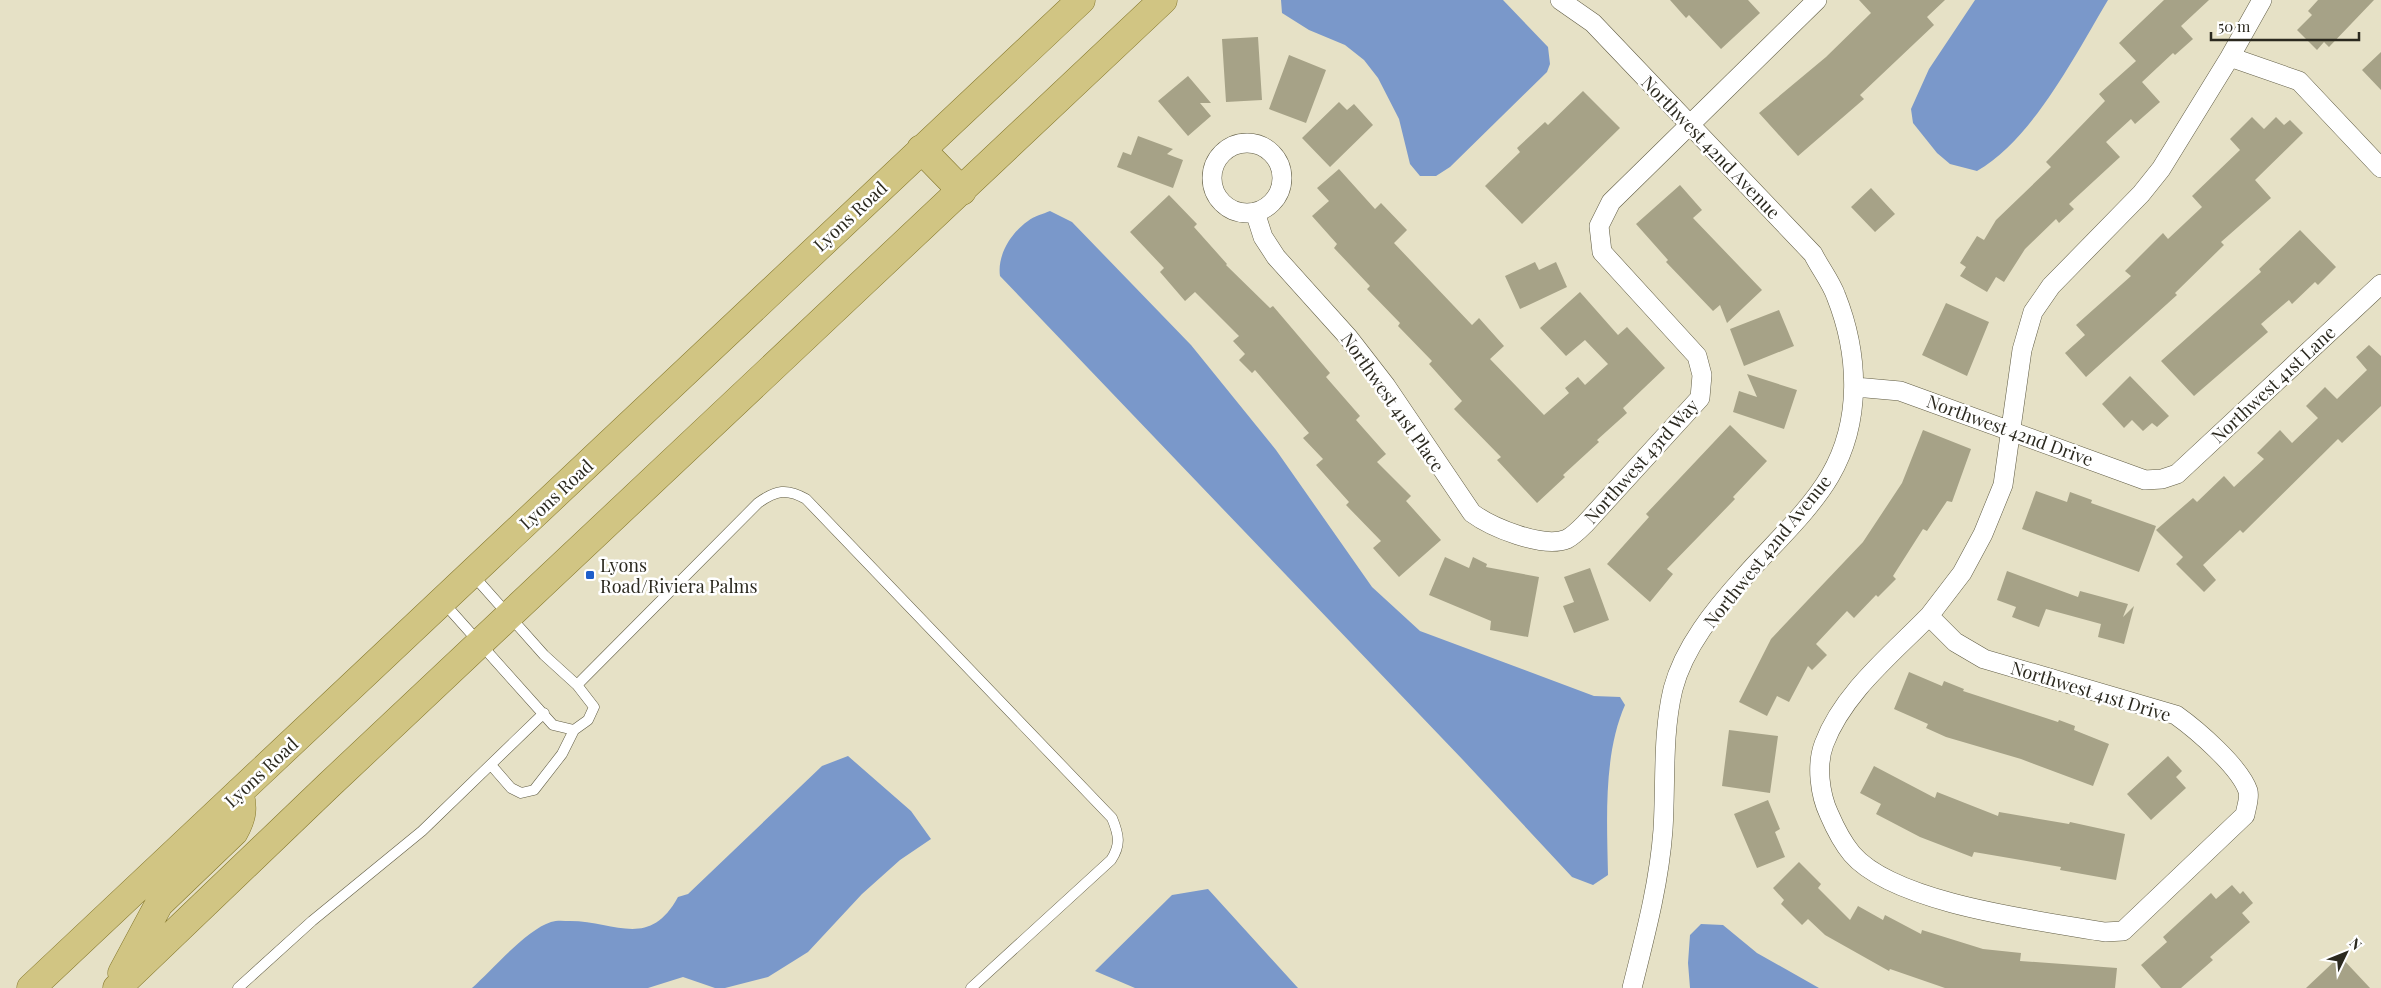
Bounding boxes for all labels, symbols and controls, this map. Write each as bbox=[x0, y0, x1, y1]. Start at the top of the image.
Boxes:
scale bar bbox=[2211, 10, 2358, 42]
text: 50 m bbox=[2218, 16, 2251, 36]
street label: Northwest 42nd Avenue bbox=[1636, 70, 1786, 224]
street label: Lyons Road bbox=[808, 175, 892, 256]
street label: Northwest 41st Lane bbox=[2206, 320, 2340, 448]
street label: Northwest 41st Place bbox=[1336, 328, 1450, 476]
street label: Northwest 42nd Drive bbox=[1924, 389, 2096, 471]
street label: Northwest 43rd Way bbox=[1579, 393, 1703, 529]
street label: Lyons Road bbox=[514, 453, 598, 534]
street label: Northwest 42nd Avenue bbox=[1698, 470, 1836, 632]
place label: Lyons Road/Riviera Palms bbox=[600, 553, 758, 598]
marker: Lyons Road/Riviera Palms bbox=[584, 569, 596, 581]
street label: Northwest 41st Drive bbox=[2008, 655, 2174, 727]
street label: Lyons Road bbox=[219, 731, 303, 812]
north arrow bbox=[2321, 928, 2371, 978]
text: N bbox=[2345, 934, 2366, 954]

